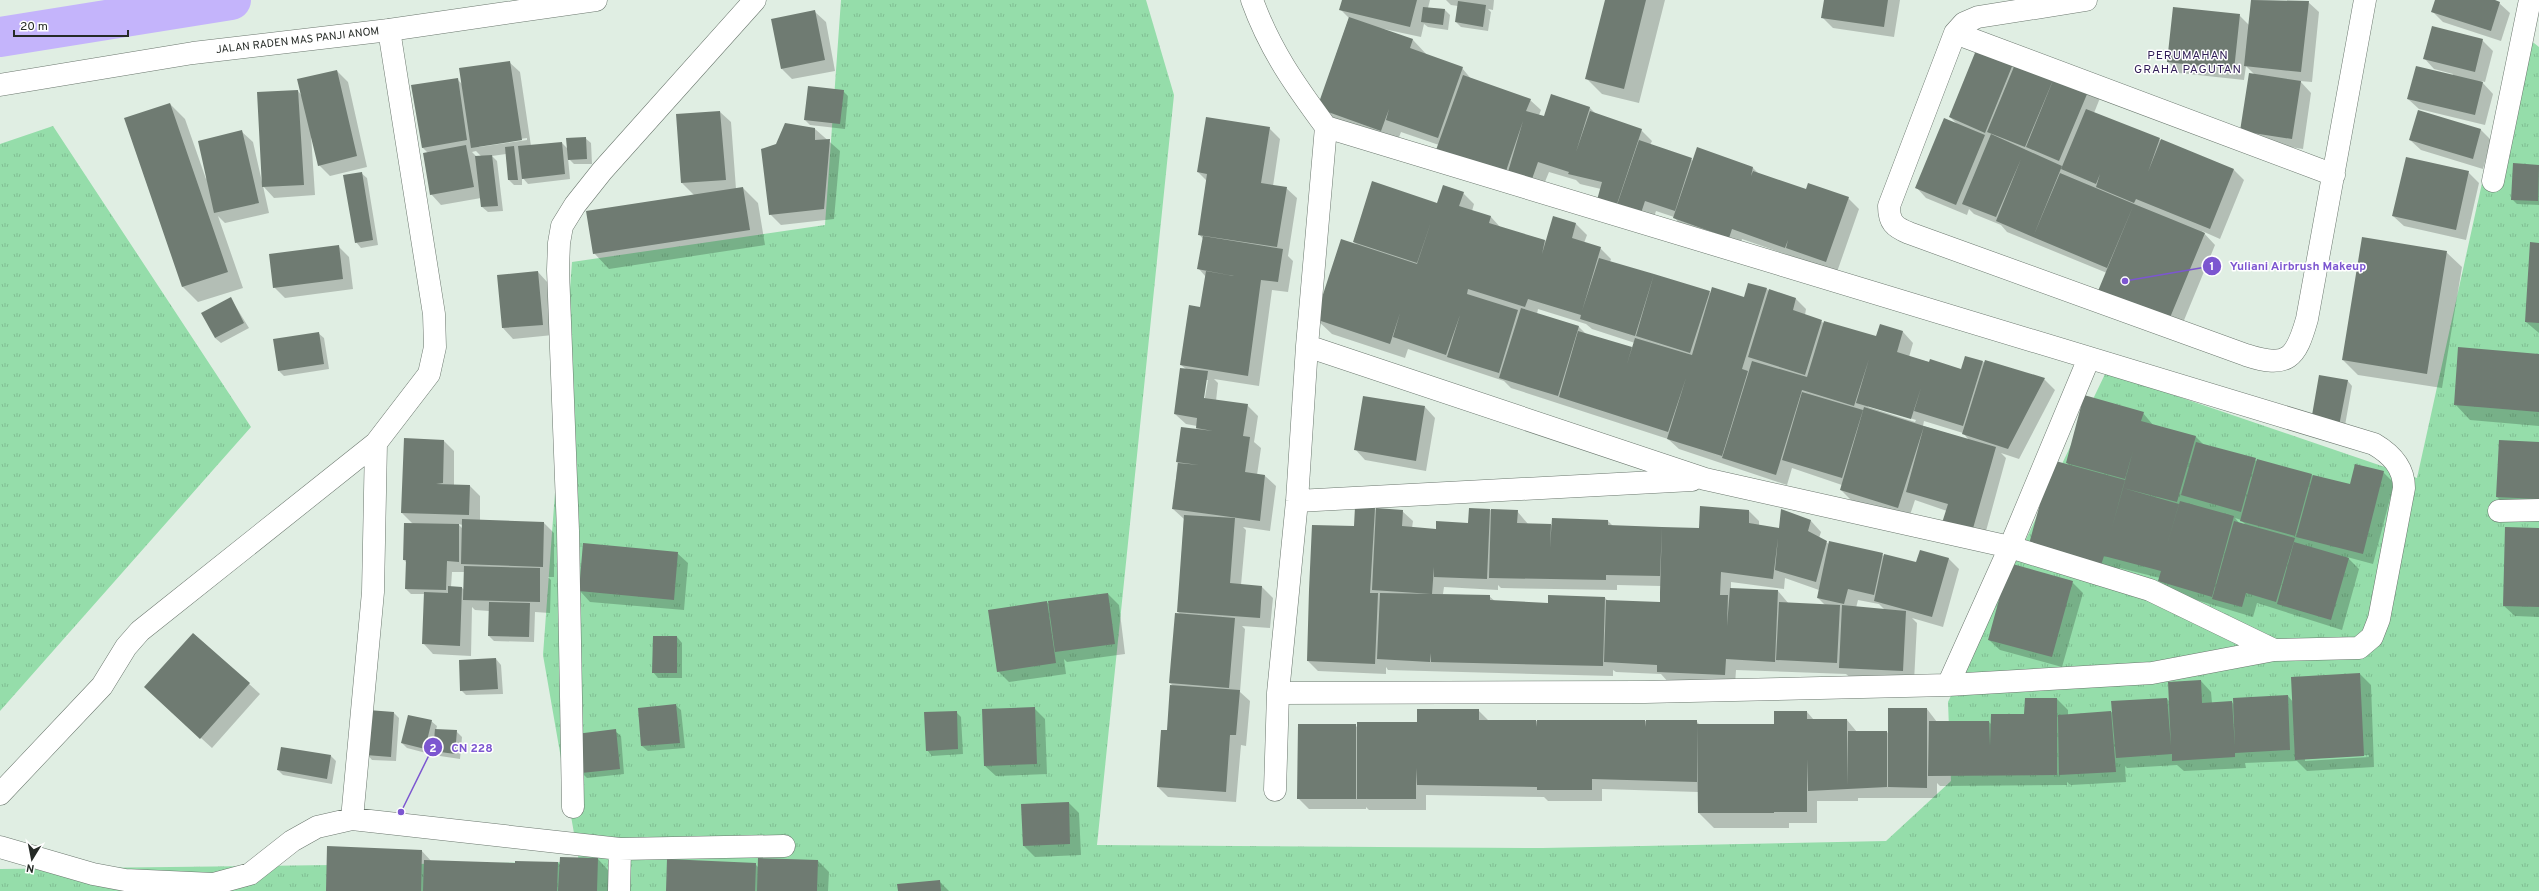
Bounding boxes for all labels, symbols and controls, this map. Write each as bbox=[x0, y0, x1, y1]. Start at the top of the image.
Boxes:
scale bar bbox=[14, 12, 128, 38]
text: 20 m bbox=[20, 19, 48, 35]
street label: JALAN RADEN MAS PANJI ANOM bbox=[215, 24, 380, 57]
district label: PERUMAHAN GRAHA PAGUTAN bbox=[2134, 48, 2242, 78]
callout: Yuliani Airbrush Makeup bbox=[2202, 254, 2375, 278]
text: 1 bbox=[2210, 259, 2214, 275]
text: Yuliani Airbrush Makeup bbox=[2230, 259, 2366, 275]
callout: CN 228 bbox=[423, 735, 500, 759]
text: 2 bbox=[429, 741, 437, 757]
text: CN 228 bbox=[451, 741, 493, 757]
north arrow bbox=[12, 839, 52, 879]
text: N bbox=[25, 860, 36, 875]

